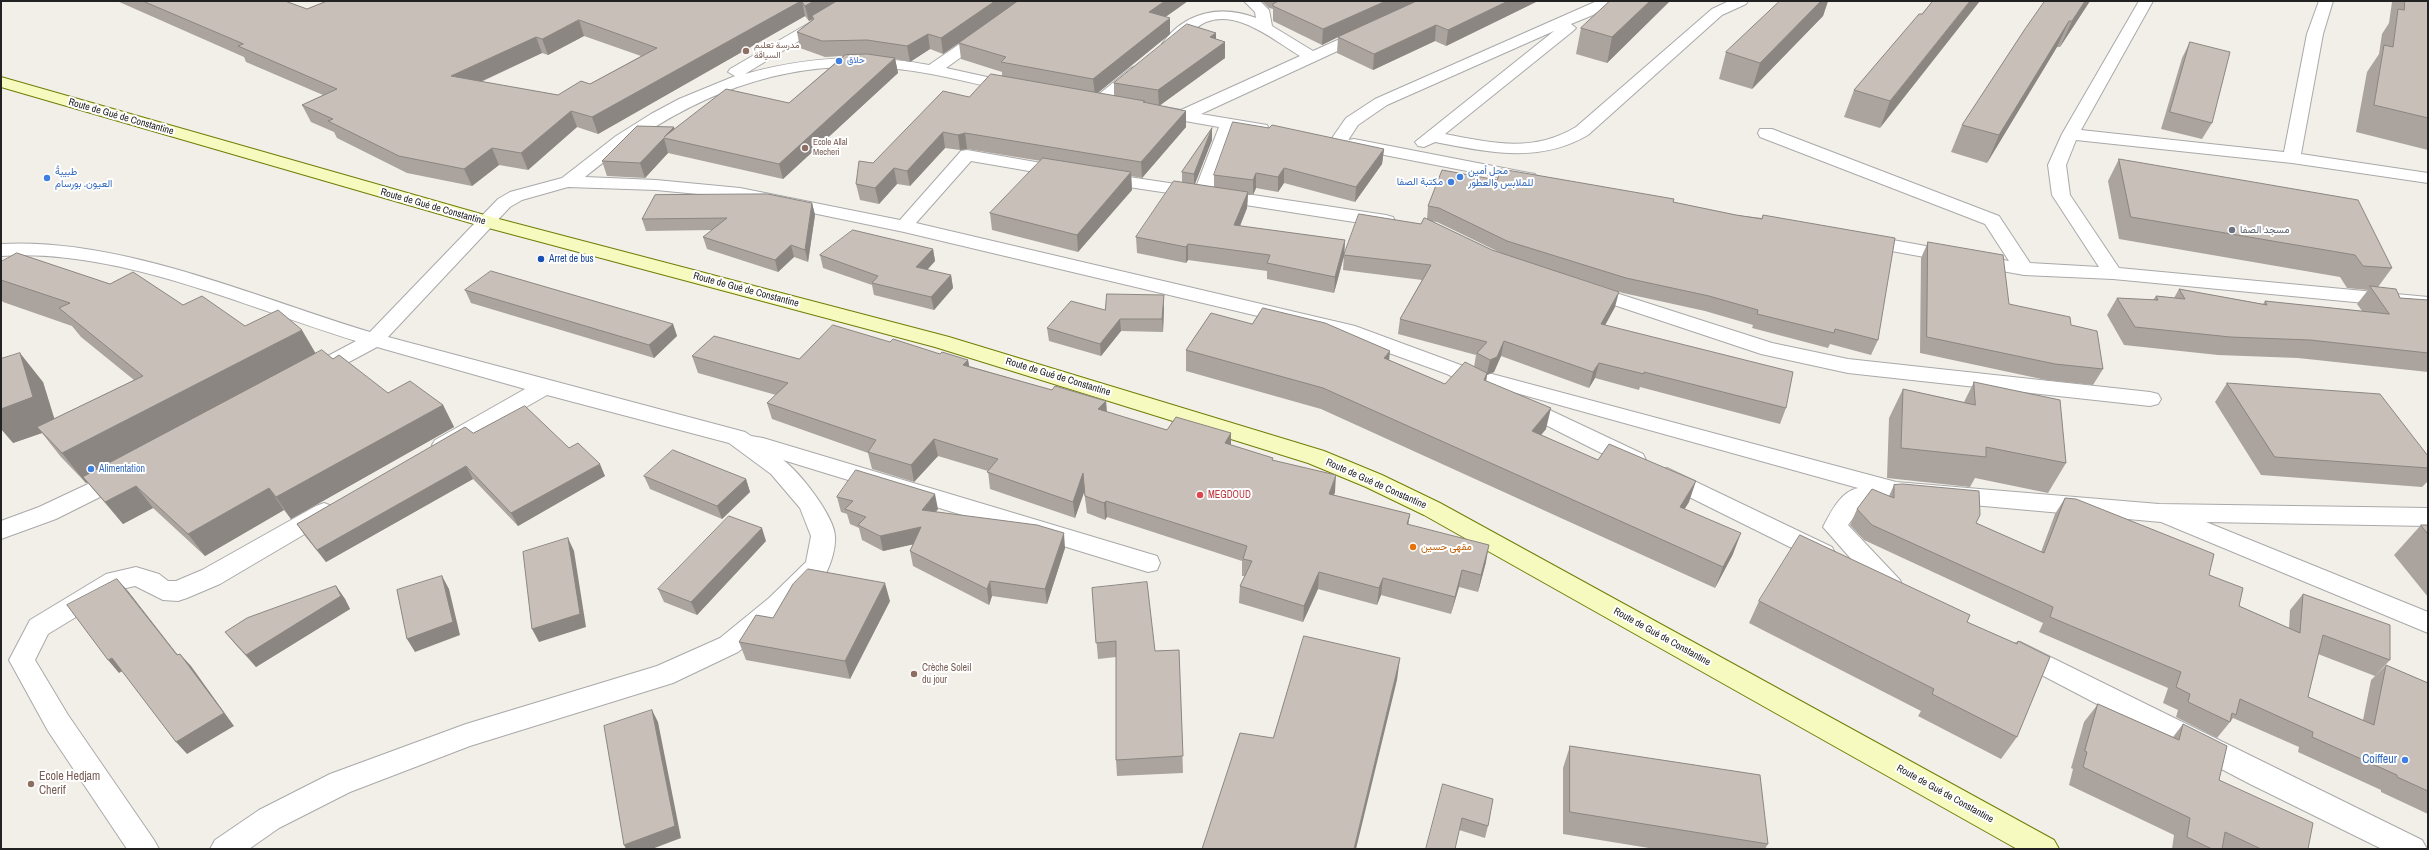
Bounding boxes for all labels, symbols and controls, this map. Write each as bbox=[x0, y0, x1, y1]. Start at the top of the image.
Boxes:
place label: مدرسة تعليم السياقة bbox=[754, 41, 800, 62]
marker: مدرسة تعليم السياقة bbox=[741, 46, 751, 56]
marker: حلاق bbox=[834, 56, 844, 66]
place label: حلاق bbox=[847, 56, 865, 66]
street label: Route de Gué de Constantine bbox=[67, 96, 175, 138]
place label: Ecole Allal Mecheri bbox=[813, 138, 847, 159]
marker: Ecole Allal Mecheri bbox=[800, 143, 810, 153]
place label: محل أمين للملابس والعطور bbox=[1468, 165, 1533, 188]
place label: طبيبةُ العيون. بورسام bbox=[55, 166, 112, 190]
marker: محل أمين للملابس والعطور bbox=[1455, 172, 1465, 182]
marker: طبيبةُ العيون. بورسام bbox=[42, 173, 52, 183]
place label: مكتبة الصفا bbox=[1397, 176, 1443, 188]
marker: مكتبة الصفا bbox=[1446, 177, 1456, 187]
street label: Route de Gué de Constantine bbox=[379, 186, 487, 228]
place label: مسجد الصفا bbox=[2240, 224, 2290, 236]
marker: مسجد الصفا bbox=[2227, 225, 2237, 235]
place label: Arret de bus bbox=[549, 253, 594, 265]
marker: Arret de bus bbox=[536, 254, 546, 264]
street label: Route de Gué de Constantine bbox=[692, 270, 800, 310]
street label: Route de Gué de Constantine bbox=[1004, 355, 1112, 399]
street label: Route de Gué de Constantine bbox=[1324, 456, 1428, 512]
place label: Alimentation bbox=[99, 463, 145, 475]
marker: Alimentation bbox=[86, 464, 96, 474]
place label: MEGDOUD bbox=[1208, 489, 1251, 501]
marker: MEGDOUD bbox=[1195, 490, 1205, 500]
place label: مقهى حسين bbox=[1421, 541, 1472, 553]
marker: مقهى حسين bbox=[1408, 542, 1418, 552]
street label: Route de Gué de Constantine bbox=[1611, 605, 1713, 669]
place label: Crèche Soleil du jour bbox=[922, 662, 971, 686]
marker: Crèche Soleil du jour bbox=[909, 669, 919, 679]
place label: Coiffeur bbox=[2362, 753, 2397, 767]
marker: Coiffeur bbox=[2400, 755, 2410, 765]
street label: Route de Gué de Constantine bbox=[1894, 762, 1996, 826]
place label: Ecole Hedjam Cherif bbox=[39, 770, 100, 798]
marker: Ecole Hedjam Cherif bbox=[26, 779, 36, 789]

